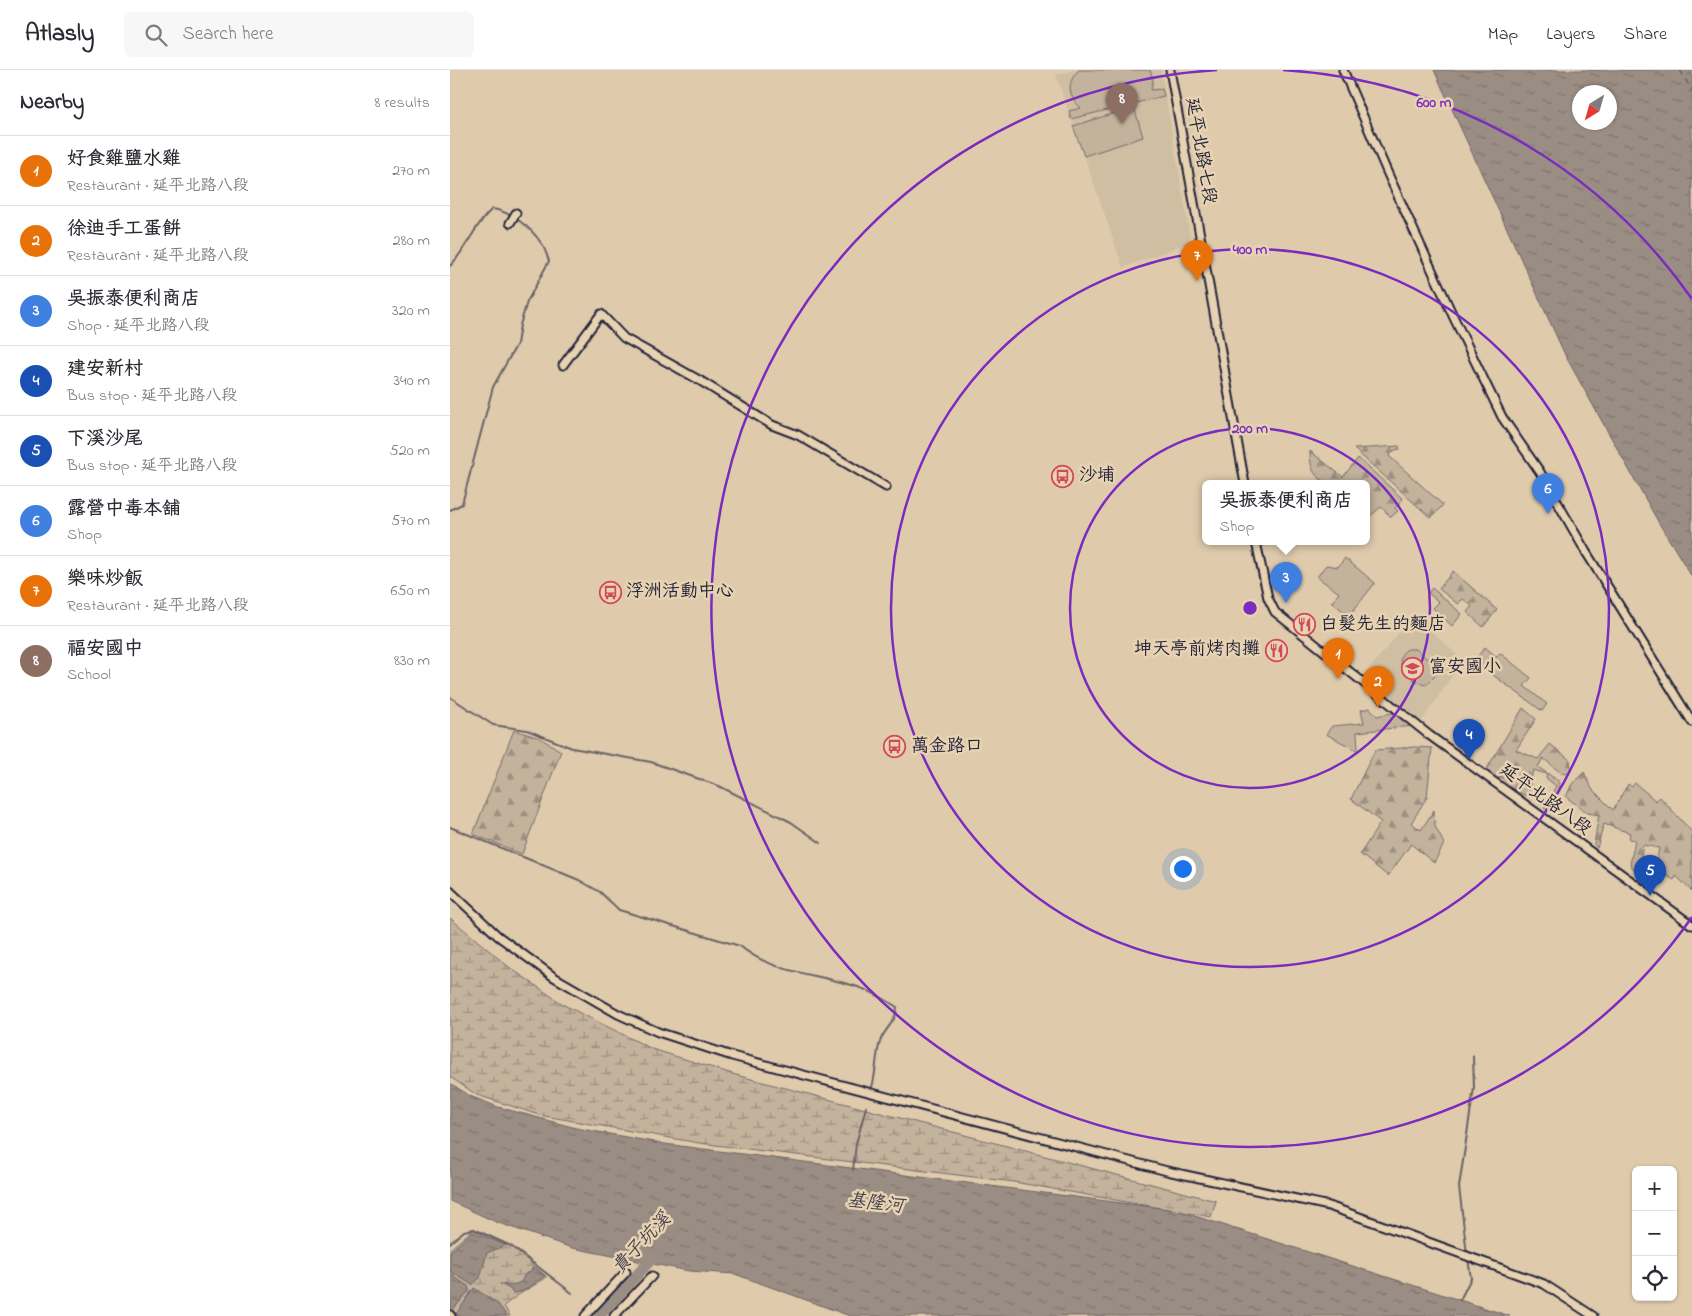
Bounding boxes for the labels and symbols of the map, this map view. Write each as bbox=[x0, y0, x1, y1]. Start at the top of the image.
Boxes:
pin: 8 bbox=[1106, 83, 1138, 124]
north arrow bbox=[1572, 85, 1617, 130]
text: 600 m bbox=[1416, 92, 1452, 114]
street label: 延平北路七段 bbox=[1178, 96, 1222, 206]
text: 400 m bbox=[1232, 239, 1268, 261]
pin: 7 bbox=[1181, 240, 1213, 281]
text: 200 m bbox=[1231, 418, 1268, 440]
place label: 沙埔 bbox=[1079, 463, 1115, 489]
bus stop icon: 沙埔 bbox=[1051, 464, 1075, 488]
pin: 6 bbox=[1532, 473, 1564, 514]
pin: 3 bbox=[1270, 562, 1302, 603]
place label: 浮洲活動中心 bbox=[626, 579, 734, 605]
bus stop icon: 浮洲活動中心 bbox=[598, 580, 622, 604]
centre of rings bbox=[1241, 599, 1259, 617]
place label: 白髮先生的麵店 bbox=[1320, 612, 1446, 638]
restaurant icon: 白髮先生的麵店 bbox=[1292, 613, 1316, 637]
place label: 坤天亭前烤肉攤 bbox=[1134, 637, 1260, 663]
restaurant icon: 坤天亭前烤肉攤 bbox=[1264, 638, 1288, 662]
pin: 1 bbox=[1322, 638, 1354, 679]
place label: 富安國小 bbox=[1429, 655, 1501, 681]
school or university icon: 富安國小 bbox=[1401, 656, 1425, 680]
pin: 2 bbox=[1362, 666, 1394, 707]
pin: 4 bbox=[1453, 719, 1485, 760]
place label: 萬金路口 bbox=[911, 734, 983, 760]
bus stop icon: 萬金路口 bbox=[883, 735, 907, 759]
street label: 延平北路八段 bbox=[1494, 758, 1596, 842]
pin: 5 bbox=[1634, 855, 1666, 896]
your location bbox=[1170, 856, 1196, 882]
water label: 基隆河 bbox=[845, 1187, 908, 1221]
water label: 貴子坑溪 bbox=[606, 1206, 678, 1281]

